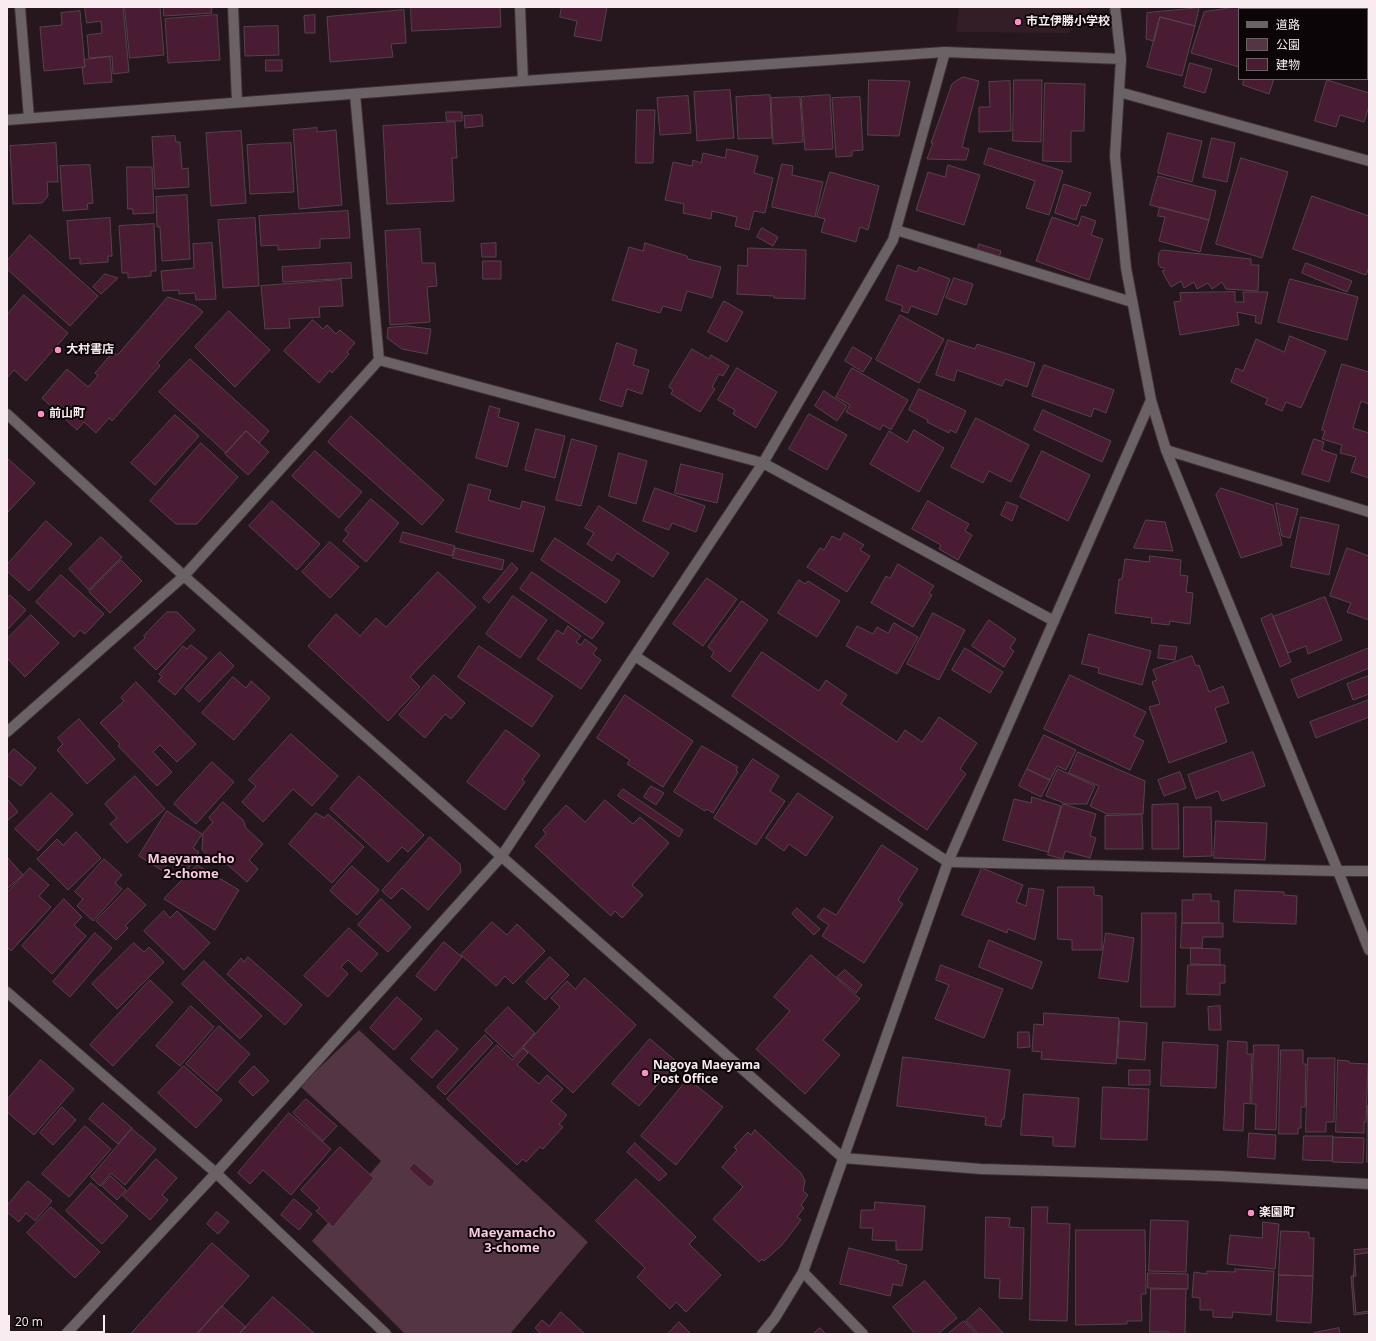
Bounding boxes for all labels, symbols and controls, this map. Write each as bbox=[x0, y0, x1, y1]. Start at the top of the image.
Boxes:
legend bbox=[1238, 8, 1368, 80]
place label: 市立伊勝小学校 bbox=[1026, 15, 1110, 29]
text: 道路 bbox=[1276, 16, 1300, 33]
marker: 市立伊勝小学校 bbox=[1013, 17, 1023, 27]
text: 公園 bbox=[1276, 36, 1300, 53]
text: 建物 bbox=[1276, 56, 1300, 73]
place label: 大村書店 bbox=[66, 343, 114, 357]
marker: 大村書店 bbox=[53, 345, 63, 355]
place label: 前山町 bbox=[49, 407, 85, 421]
marker: 前山町 bbox=[36, 409, 46, 419]
district label: Maeyamacho 2-chome bbox=[148, 851, 234, 882]
place label: Nagoya Maeyama Post Office bbox=[653, 1059, 760, 1087]
marker: Nagoya Maeyama Post Office bbox=[640, 1068, 650, 1078]
place label: 楽園町 bbox=[1259, 1206, 1295, 1220]
marker: 楽園町 bbox=[1246, 1208, 1256, 1218]
district label: Maeyamacho 3-chome bbox=[469, 1225, 555, 1256]
scale bar bbox=[10, 1307, 107, 1333]
text: 20 m bbox=[15, 1313, 43, 1330]

